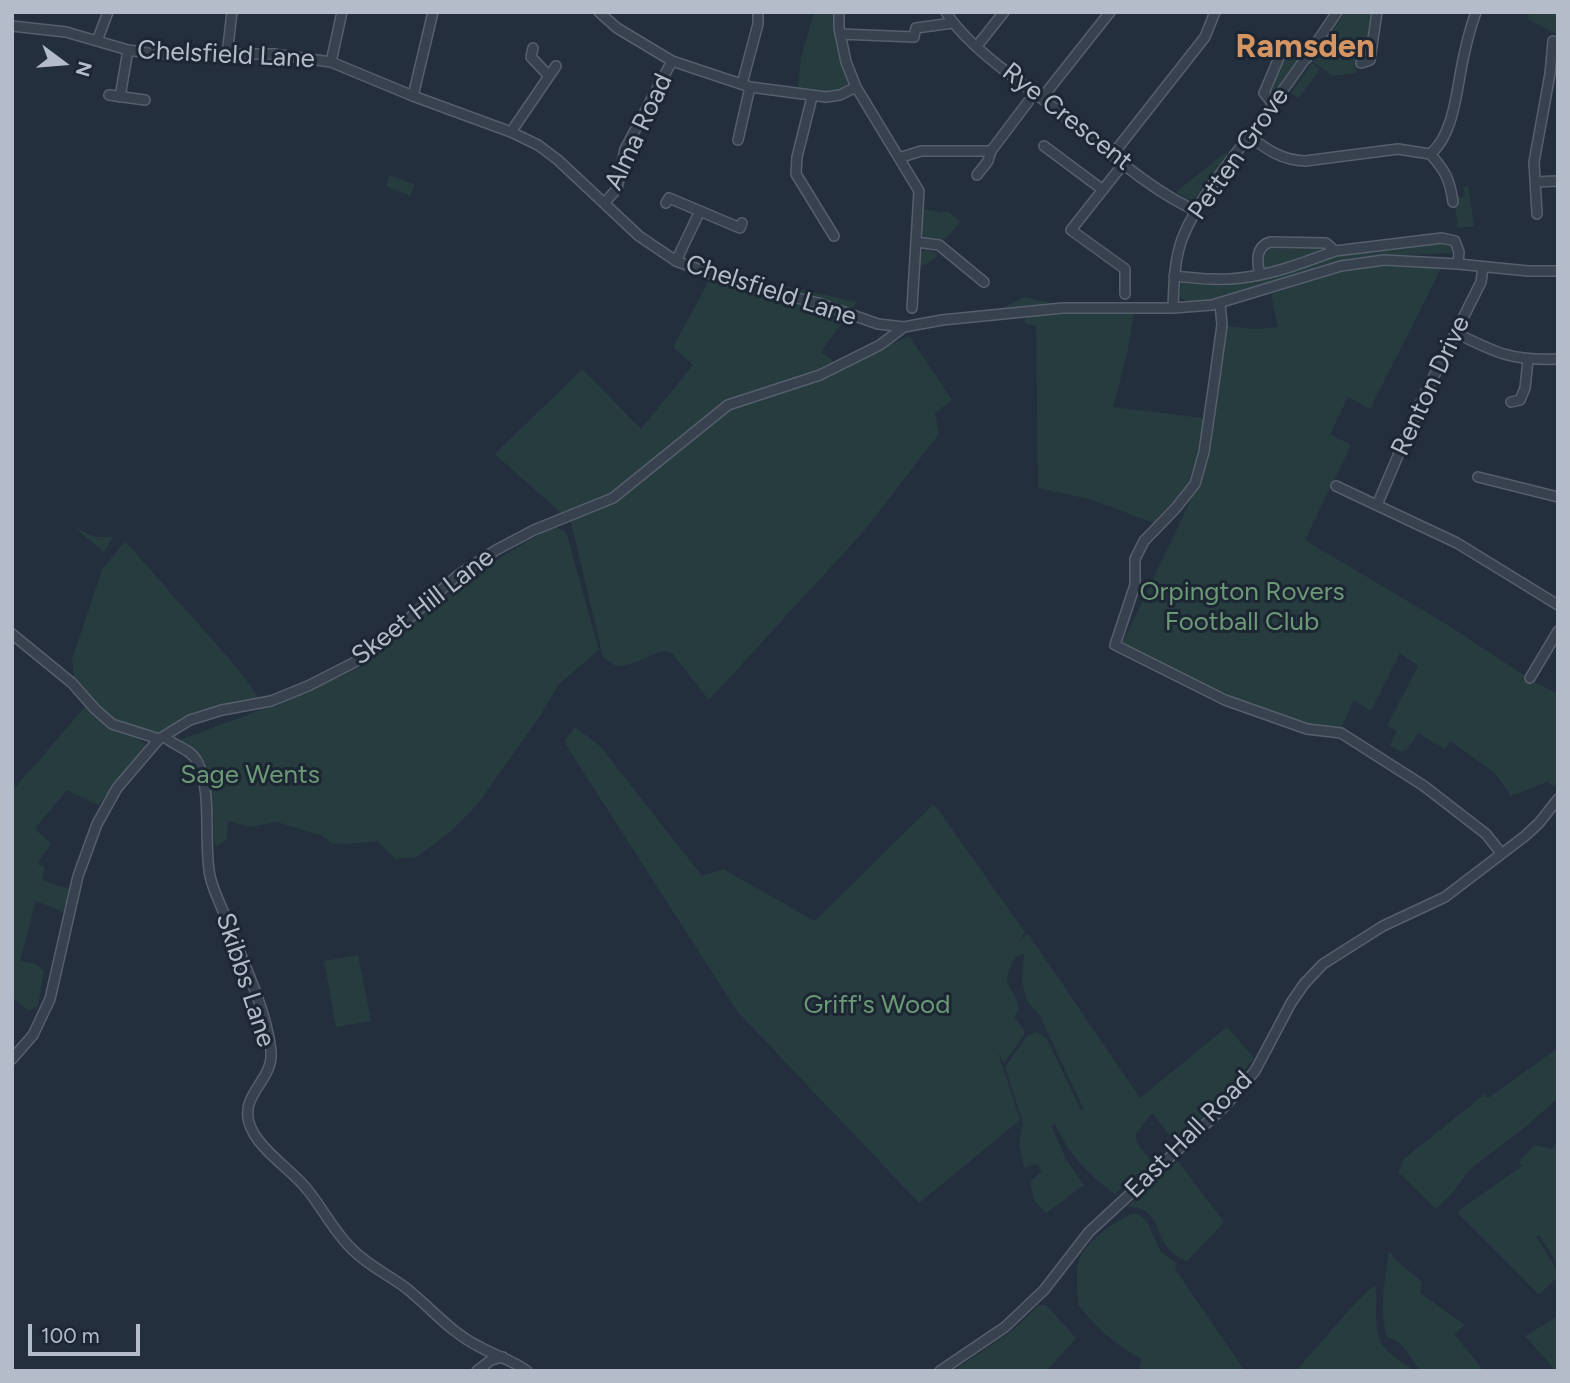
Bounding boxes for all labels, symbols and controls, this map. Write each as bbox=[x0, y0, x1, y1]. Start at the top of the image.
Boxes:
district label: Ramsden bbox=[1235, 27, 1375, 67]
north arrow bbox=[28, 28, 98, 98]
street label: Chelsfield Lane bbox=[136, 35, 316, 75]
street label: Rye Crescent bbox=[996, 57, 1138, 177]
text: N bbox=[71, 59, 97, 79]
street label: Alma Road bbox=[598, 69, 680, 195]
street label: Petten Grove bbox=[1182, 82, 1296, 226]
street label: Chelsfield Lane bbox=[682, 249, 860, 333]
street label: Renton Drive bbox=[1385, 311, 1477, 461]
street label: Skeet Hill Lane bbox=[346, 542, 500, 672]
park label: Orpington Rovers Football Club bbox=[1139, 576, 1345, 638]
park label: Sage Wents bbox=[180, 759, 320, 791]
street label: Skibbs Lane bbox=[209, 909, 281, 1051]
park label: Griff's Wood bbox=[804, 989, 950, 1021]
street label: East Hall Road bbox=[1119, 1065, 1259, 1205]
scale bar bbox=[32, 1310, 144, 1354]
text: 100 m bbox=[41, 1323, 100, 1348]

